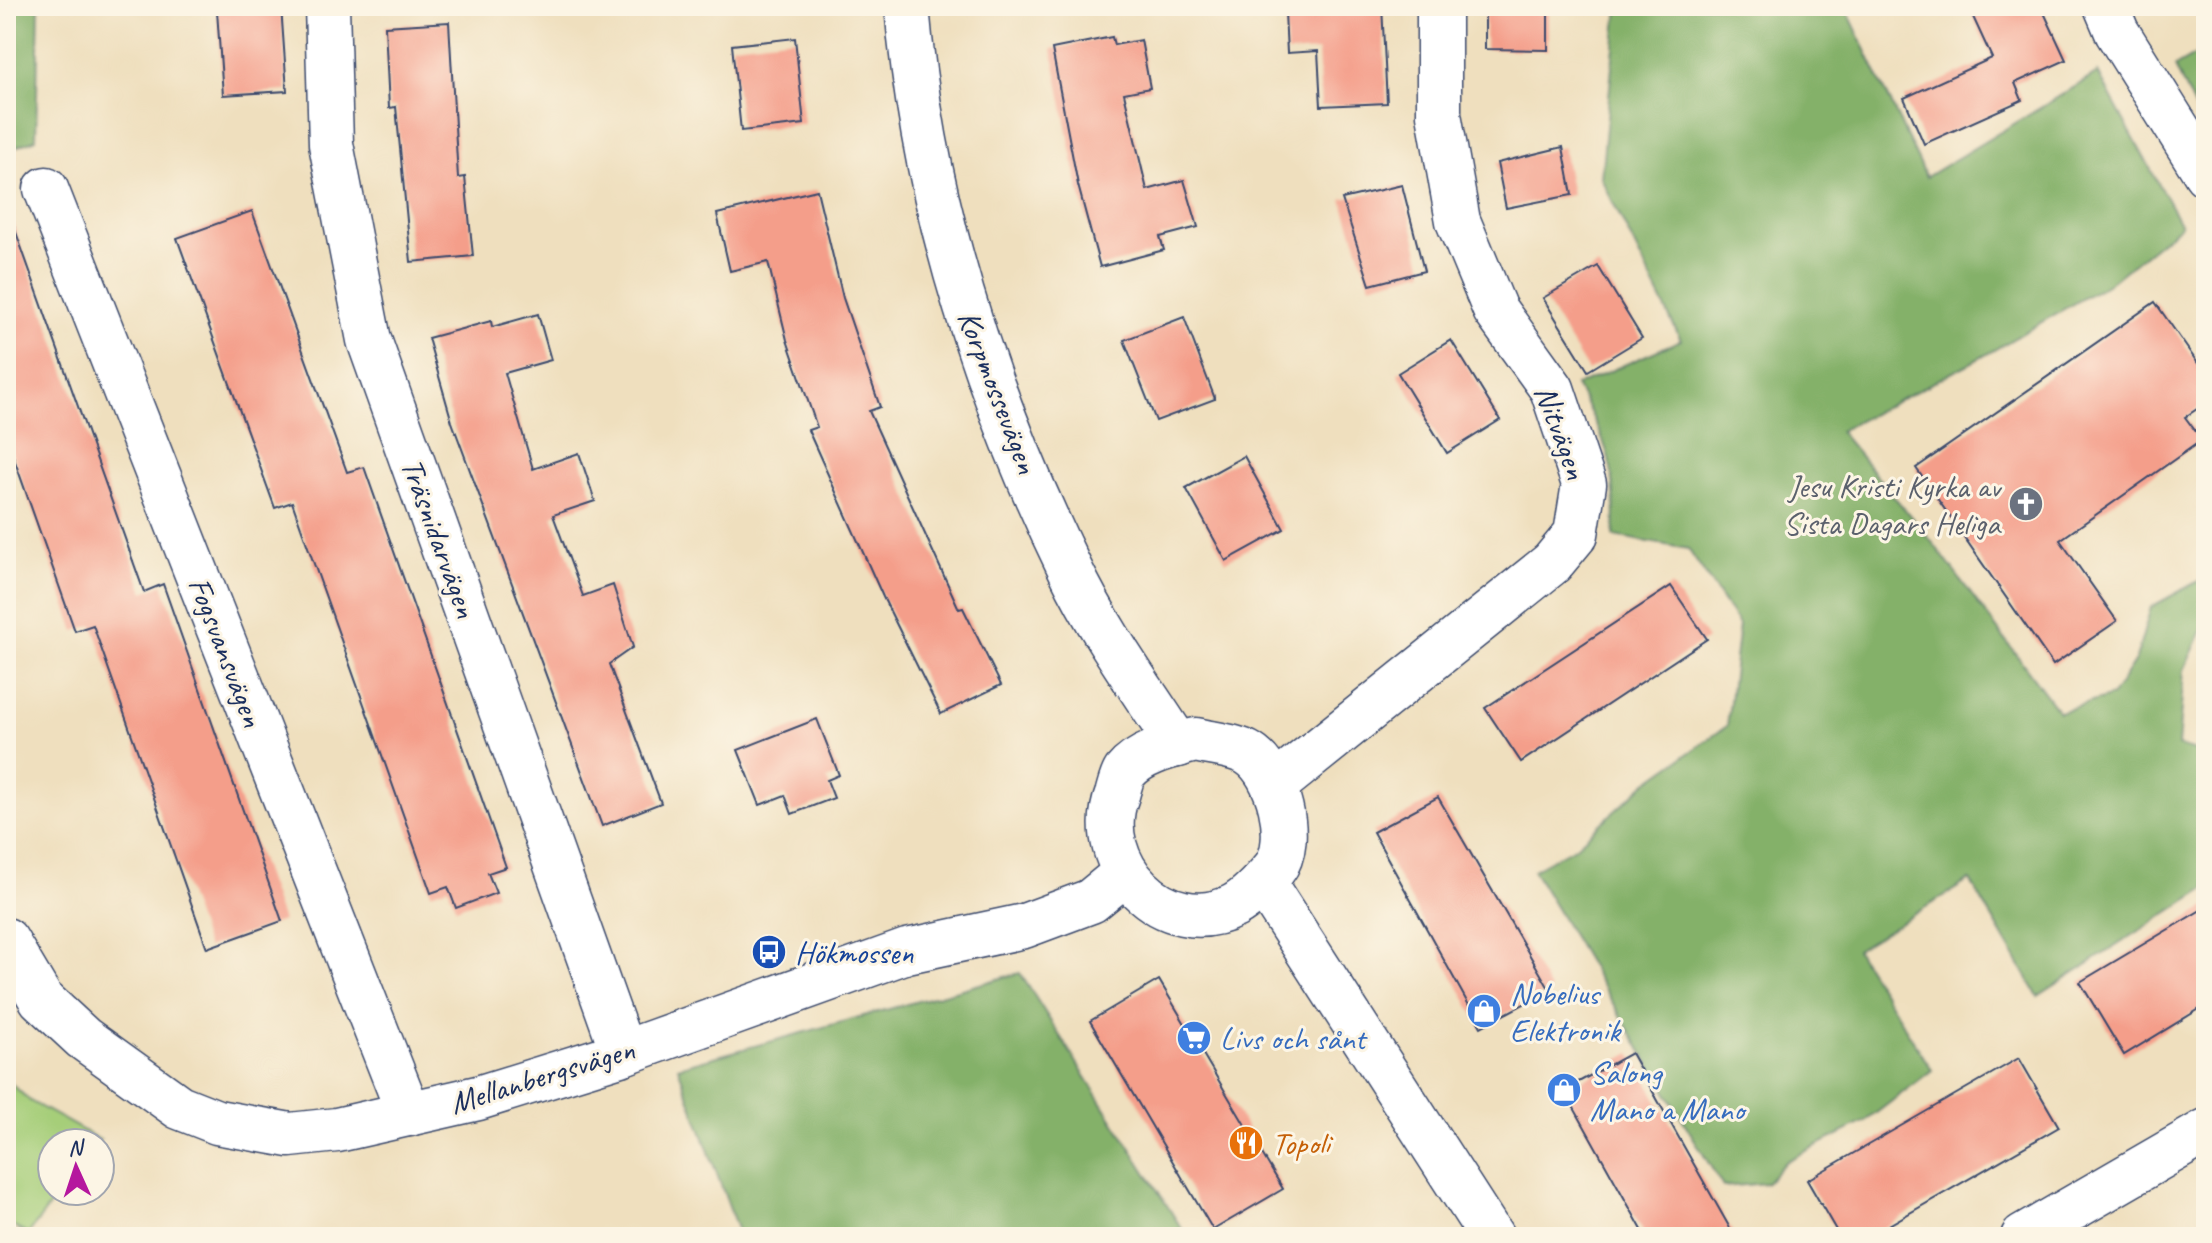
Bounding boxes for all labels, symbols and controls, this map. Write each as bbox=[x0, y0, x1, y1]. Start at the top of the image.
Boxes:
street label: Korpmossevägen bbox=[948, 305, 1048, 480]
street label: Nitvägen bbox=[1525, 379, 1597, 485]
street label: Träsnidarvägen bbox=[391, 453, 487, 624]
place label: Jesu Kristi Kyrka av Sista Dagars Heliga bbox=[1783, 466, 2002, 544]
church icon: Jesu Kristi Kyrka av Sista Dagars Heliga bbox=[2007, 485, 2045, 523]
street label: Fogsvansvägen bbox=[179, 571, 273, 733]
place label: Hökmossen bbox=[795, 932, 914, 973]
bus stop icon: Hökmossen bbox=[750, 933, 788, 971]
place label: Nobelius Elektronik bbox=[1510, 973, 1622, 1051]
shop icon: Nobelius Elektronik bbox=[1465, 992, 1503, 1030]
place label: Livs och sånt bbox=[1220, 1018, 1369, 1059]
supermarket icon: Livs och sånt bbox=[1175, 1019, 1213, 1057]
street label: Mellanbergsvägen bbox=[445, 1028, 640, 1123]
place label: Salong Mano a Mano bbox=[1590, 1052, 1748, 1130]
shop icon: Salong Mano a Mano bbox=[1545, 1071, 1583, 1109]
place label: Topoli bbox=[1272, 1123, 1334, 1164]
restaurant icon: Topoli bbox=[1227, 1124, 1265, 1162]
north arrow bbox=[36, 1127, 116, 1207]
text: N bbox=[67, 1134, 86, 1162]

